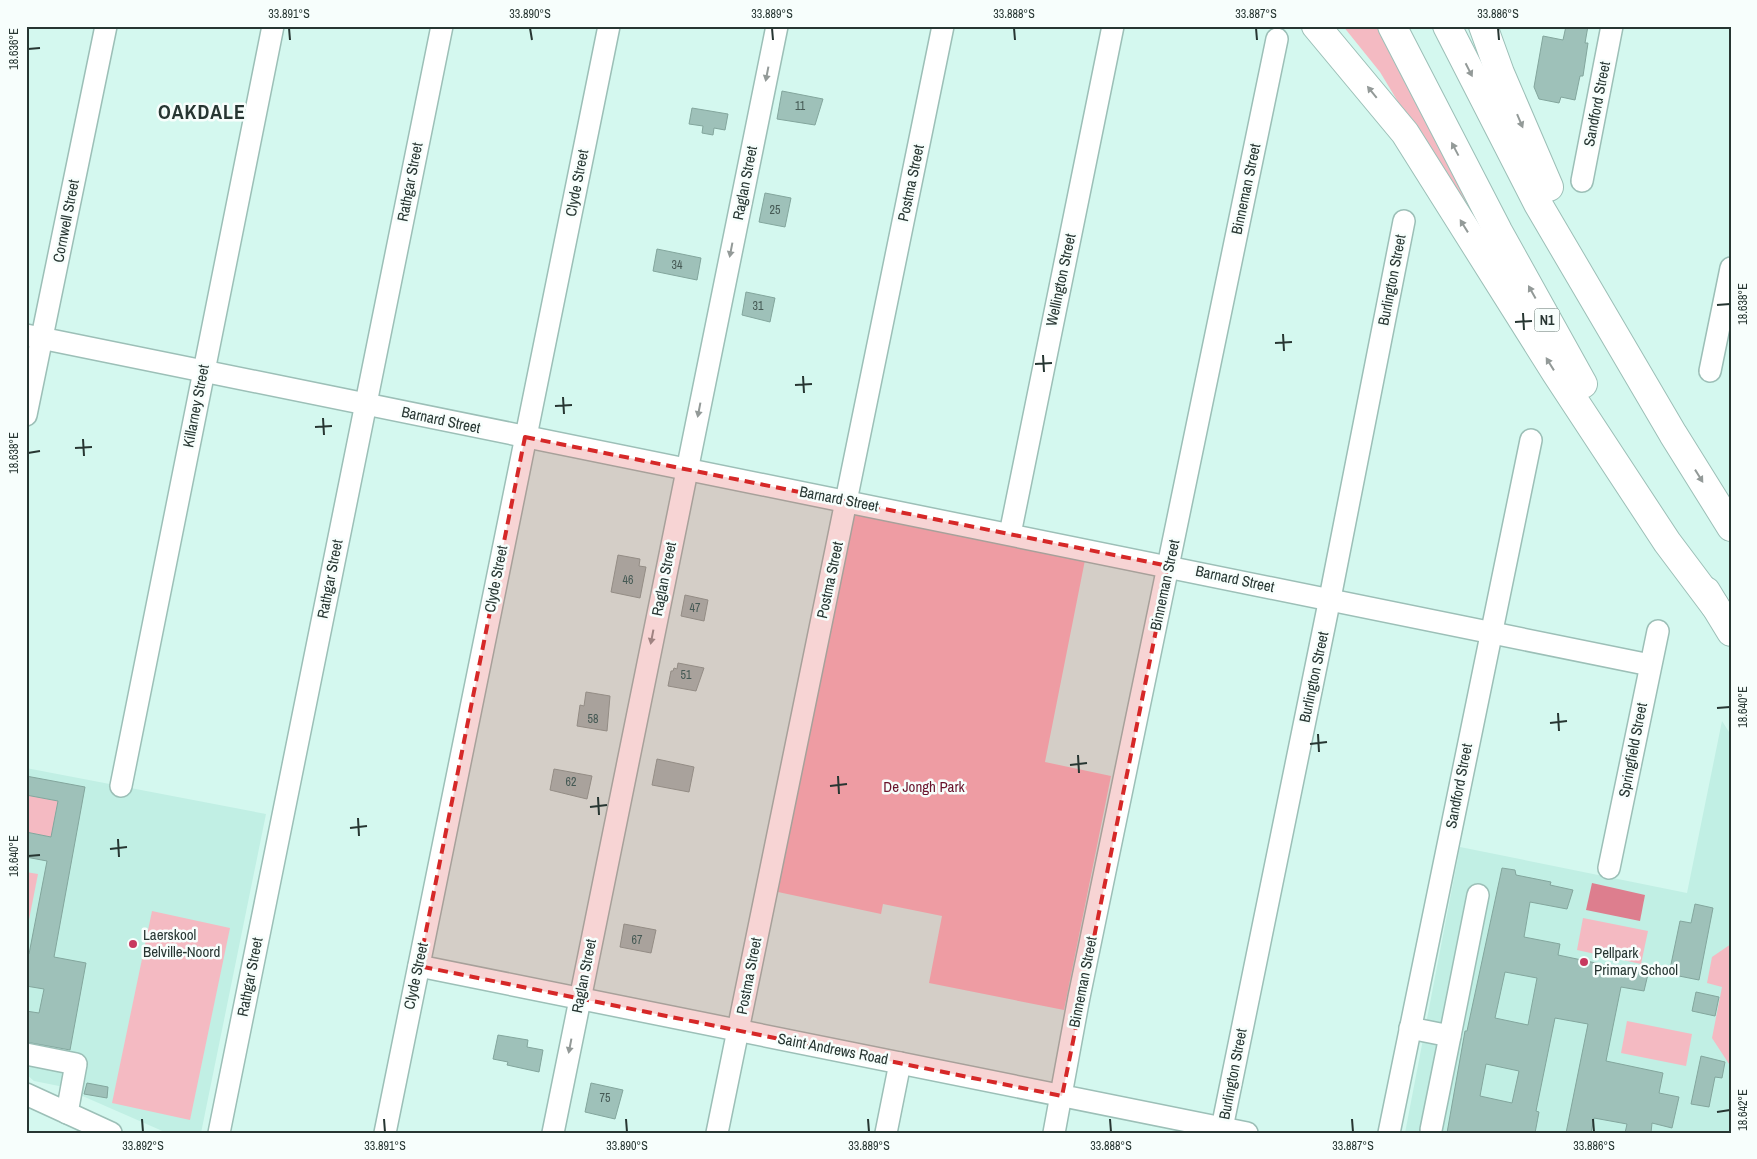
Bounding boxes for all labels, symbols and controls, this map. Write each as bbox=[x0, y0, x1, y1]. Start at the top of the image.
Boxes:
text: 33.891°S bbox=[268, 6, 310, 22]
text: 33.890°S bbox=[509, 6, 551, 22]
text: 33.889°S bbox=[751, 6, 793, 22]
text: 33.888°S bbox=[993, 6, 1035, 22]
text: 33.887°S bbox=[1235, 6, 1277, 22]
text: 33.886°S bbox=[1477, 6, 1519, 22]
text: 18.636°E bbox=[6, 28, 22, 70]
street label: Sandford Street bbox=[1578, 59, 1615, 148]
one-way arrow bbox=[1465, 63, 1473, 77]
one-way arrow bbox=[763, 66, 771, 82]
one-way arrow bbox=[1366, 86, 1377, 99]
district label: OAKDALE bbox=[158, 98, 246, 125]
house number: 11 bbox=[795, 98, 806, 114]
one-way arrow bbox=[1516, 114, 1524, 129]
street label: Rathgar Street bbox=[392, 140, 428, 223]
street label: Binneman Street bbox=[1226, 141, 1265, 236]
street label: Postma Street bbox=[892, 142, 929, 223]
one-way arrow bbox=[1451, 142, 1459, 156]
street label: Raglan Street bbox=[727, 143, 762, 222]
street label: Clyde Street bbox=[560, 147, 593, 218]
street label: Cornwell Street bbox=[47, 177, 84, 264]
house number: 25 bbox=[770, 202, 781, 218]
one-way arrow bbox=[1459, 219, 1468, 232]
street label: Wellington Street bbox=[1040, 231, 1081, 328]
street label: Burlington Street bbox=[1372, 232, 1411, 327]
one-way arrow bbox=[727, 243, 735, 258]
house number: 34 bbox=[672, 257, 683, 273]
text: 18.638°E bbox=[1735, 283, 1751, 325]
one-way arrow bbox=[1528, 285, 1536, 299]
house number: 31 bbox=[753, 298, 764, 314]
road number: N1 bbox=[1534, 308, 1560, 332]
one-way arrow bbox=[1545, 357, 1554, 370]
street label: Killarney Street bbox=[177, 362, 214, 449]
street label: Barnard Street bbox=[400, 401, 483, 438]
one-way arrow bbox=[695, 402, 703, 417]
text: 18.638°E bbox=[6, 432, 22, 474]
one-way arrow bbox=[1694, 469, 1703, 482]
street label: Barnard Street bbox=[798, 481, 881, 517]
street label: Rathgar Street bbox=[312, 537, 348, 620]
street label: Binneman Street bbox=[1145, 537, 1184, 632]
street label: Raglan Street bbox=[646, 539, 681, 618]
street label: Postma Street bbox=[811, 539, 848, 620]
street label: Clyde Street bbox=[479, 543, 512, 614]
street label: Barnard Street bbox=[1194, 560, 1277, 597]
house number: 46 bbox=[623, 572, 633, 588]
house number: 47 bbox=[690, 600, 701, 616]
street label: Burlington Street bbox=[1294, 629, 1333, 724]
one-way arrow bbox=[648, 630, 656, 646]
house number: 51 bbox=[681, 667, 692, 683]
text: 18.640°E bbox=[1735, 686, 1751, 728]
street label: Springfield Street bbox=[1613, 700, 1652, 799]
house number: 58 bbox=[588, 711, 598, 727]
street label: Sandford Street bbox=[1440, 741, 1477, 830]
house number: 62 bbox=[566, 774, 576, 790]
park label: De Jongh Park bbox=[883, 776, 966, 797]
text: 18.640°E bbox=[6, 835, 22, 877]
place label: Laerskool Belville-Noord bbox=[143, 924, 220, 962]
house number: 67 bbox=[632, 932, 643, 948]
street label: Binneman Street bbox=[1063, 934, 1102, 1029]
street label: Rathgar Street bbox=[232, 935, 268, 1018]
street label: Postma Street bbox=[731, 935, 766, 1016]
street label: Raglan Street bbox=[566, 936, 601, 1015]
marker: Laerskool Belville-Noord bbox=[127, 938, 139, 950]
street label: Clyde Street bbox=[398, 940, 433, 1011]
place label: Pellpark Primary School bbox=[1594, 942, 1678, 980]
marker: Pellpark Primary School bbox=[1578, 956, 1590, 968]
street label: Burlington Street bbox=[1213, 1026, 1252, 1121]
street label: Saint Andrews Road bbox=[776, 1028, 890, 1070]
one-way arrow bbox=[566, 1038, 574, 1054]
text: 18.642°E bbox=[1735, 1089, 1751, 1131]
house number: 75 bbox=[600, 1090, 611, 1106]
text: 33.892°S bbox=[122, 1138, 164, 1154]
text: 33.891°S bbox=[364, 1138, 406, 1154]
text: 33.890°S bbox=[606, 1138, 648, 1154]
text: 33.889°S bbox=[848, 1138, 890, 1154]
text: 33.888°S bbox=[1090, 1138, 1132, 1154]
text: 33.887°S bbox=[1332, 1138, 1374, 1154]
text: 33.886°S bbox=[1573, 1138, 1615, 1154]

